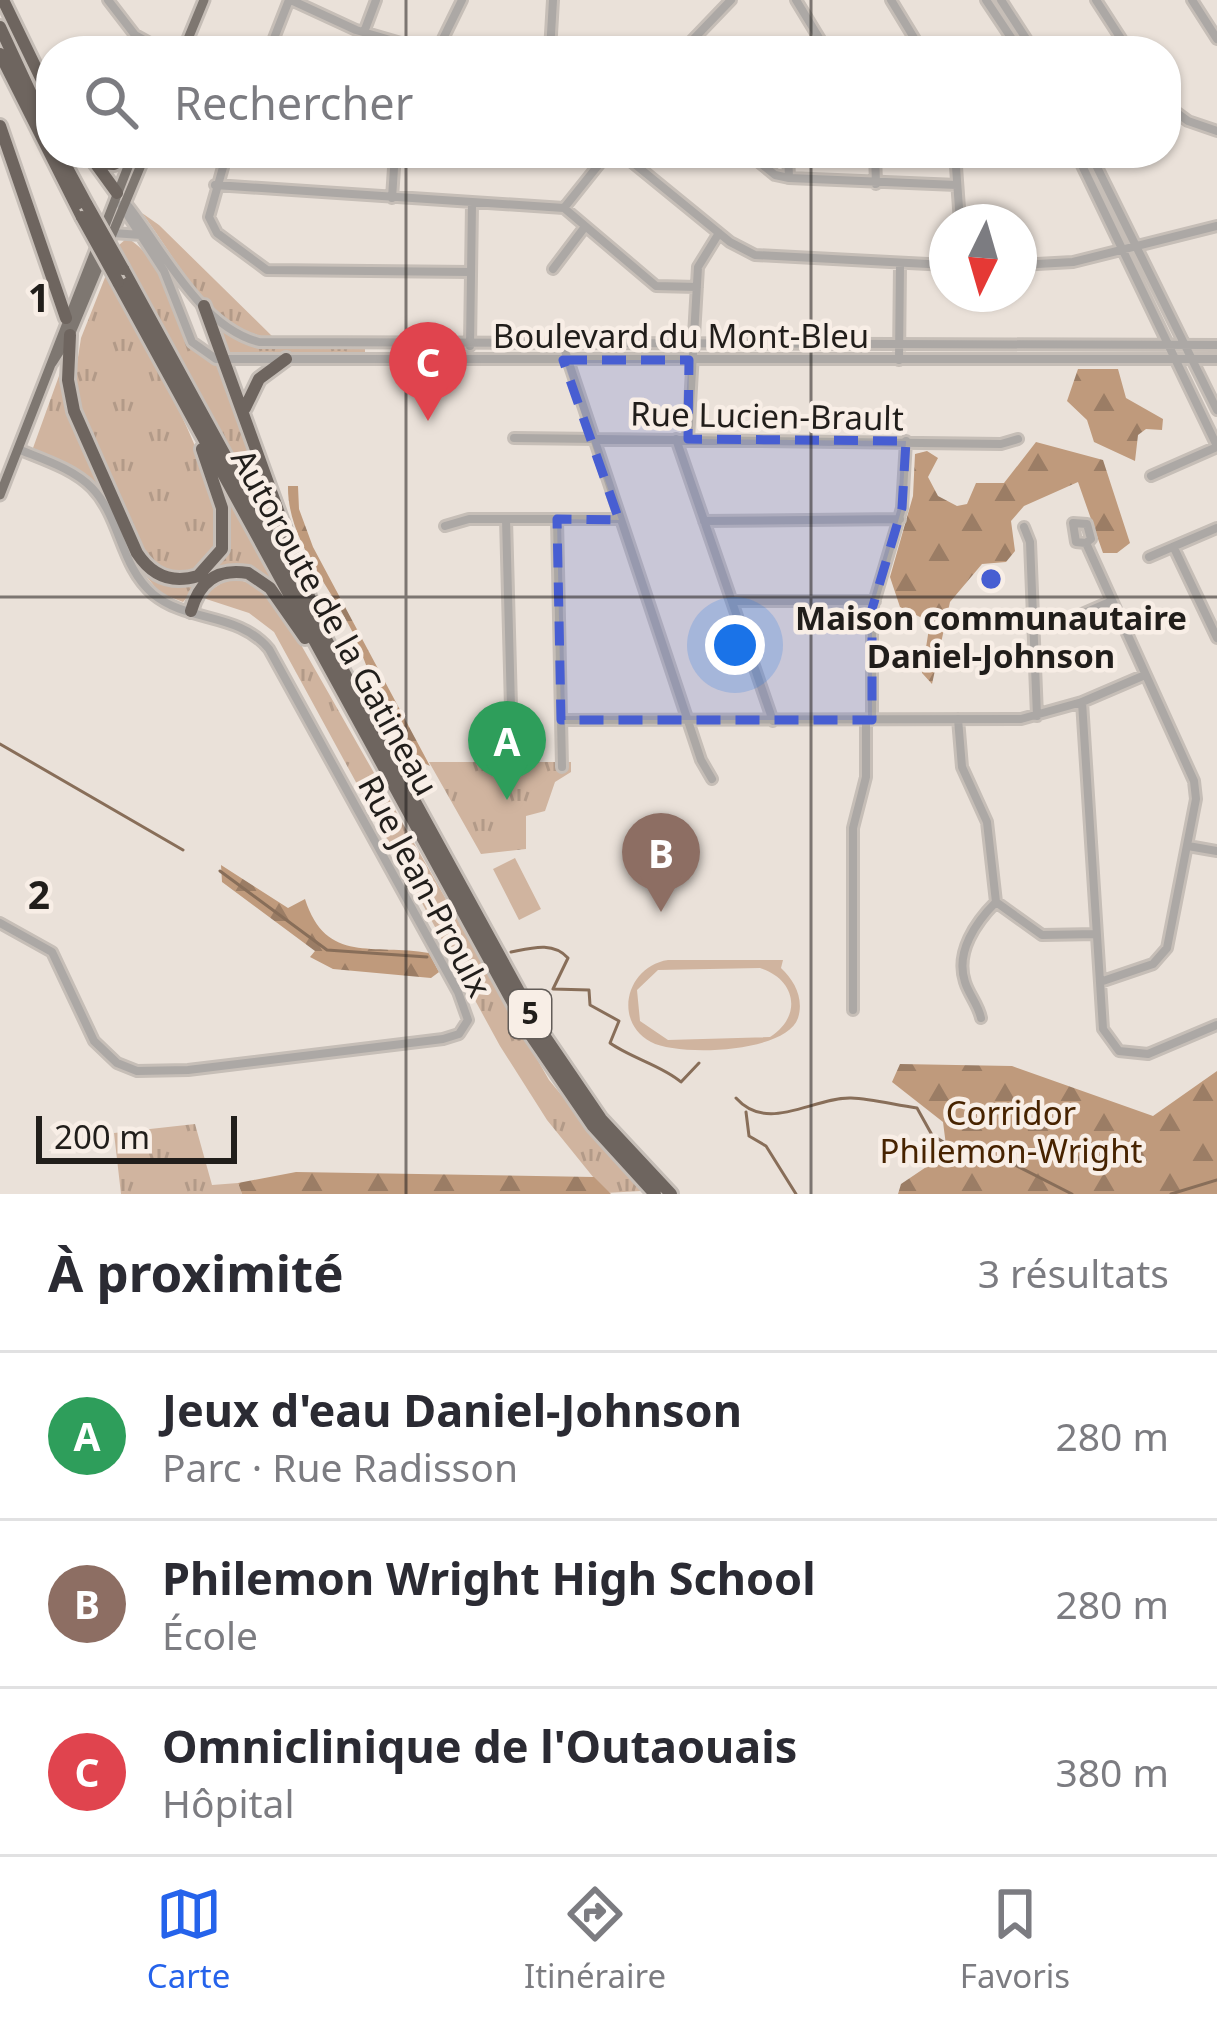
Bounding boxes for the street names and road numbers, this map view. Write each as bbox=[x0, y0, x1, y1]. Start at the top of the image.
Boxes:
street label: Boulevard du Mont-Bleu bbox=[493, 313, 869, 358]
street label: Rue Lucien-Brault bbox=[630, 391, 904, 440]
street label: Autoroute de la Gatineau bbox=[221, 440, 450, 803]
street label: Rue Jean-Proulx bbox=[348, 767, 503, 1004]
road number: 5 bbox=[509, 990, 551, 1038]

